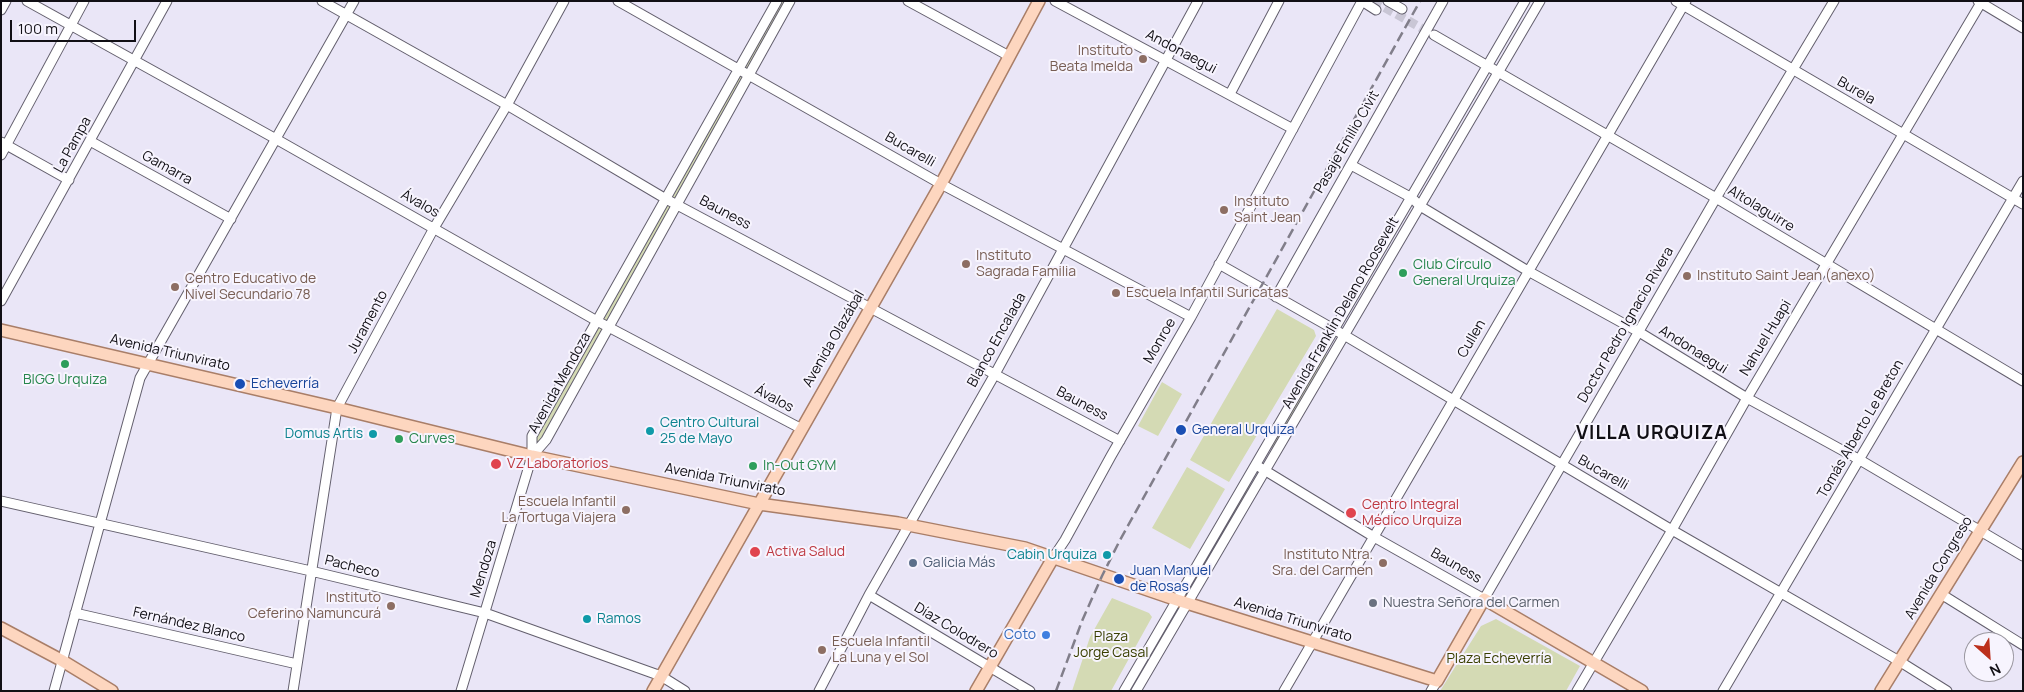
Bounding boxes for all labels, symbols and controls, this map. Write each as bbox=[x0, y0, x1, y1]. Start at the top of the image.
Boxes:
scale bar bbox=[12, 10, 139, 42]
text: 100 m bbox=[18, 18, 58, 39]
street label: Andonaegui bbox=[1143, 26, 1219, 78]
place label: Instituto Beata Imelda bbox=[1050, 43, 1133, 75]
marker: Instituto Beata Imelda bbox=[1137, 53, 1149, 65]
street label: Burela bbox=[1834, 73, 1878, 109]
street label: Pasaje Emilio Civit bbox=[1311, 88, 1383, 196]
street label: La Pampa bbox=[51, 114, 95, 176]
street label: Bucarelli bbox=[882, 129, 938, 171]
street label: Gamarra bbox=[139, 147, 195, 189]
street label: Altolaguirre bbox=[1725, 183, 1797, 235]
street label: Ávalos bbox=[398, 187, 442, 221]
street label: Bauness bbox=[696, 192, 754, 234]
place label: Instituto Saint Jean bbox=[1234, 194, 1301, 226]
marker: Instituto Saint Jean bbox=[1218, 204, 1230, 216]
street label: Avenida Franklin Delano Roosevelt bbox=[1279, 214, 1403, 412]
street label: Doctor Pedro Ignacio Rivera bbox=[1574, 244, 1678, 406]
place label: Instituto Sagrada Familia bbox=[976, 248, 1076, 280]
place label: Club Círculo General Urquiza bbox=[1413, 257, 1515, 290]
marker: Instituto Sagrada Familia bbox=[960, 258, 972, 270]
marker: Club Círculo General Urquiza bbox=[1397, 267, 1409, 279]
place label: Instituto Saint Jean (anexo) bbox=[1697, 268, 1875, 284]
marker: Instituto Saint Jean (anexo) bbox=[1681, 270, 1693, 282]
place label: Centro Educativo de Nivel Secundario 78 bbox=[185, 271, 316, 304]
marker: Centro Educativo de Nivel Secundario 78 bbox=[169, 281, 181, 293]
place label: Escuela Infantil Suricatas bbox=[1126, 285, 1288, 301]
marker: Escuela Infantil Suricatas bbox=[1110, 287, 1122, 299]
street label: Juramento bbox=[344, 288, 392, 356]
street label: Avenida Olazábal bbox=[800, 288, 868, 390]
street label: Blanco Encalada bbox=[964, 290, 1030, 390]
street label: Nahuel Huapi bbox=[1737, 297, 1795, 379]
street label: Monroe bbox=[1140, 315, 1180, 367]
street label: Cullen bbox=[1454, 317, 1490, 361]
street label: Andonaegui bbox=[1656, 322, 1730, 378]
street label: Avenida Mendoza bbox=[525, 330, 595, 436]
street label: Avenida Triunvirato bbox=[108, 331, 232, 375]
street label: Tomás Alberto Le Breton bbox=[1814, 357, 1908, 501]
marker: BIGG Urquiza bbox=[59, 358, 71, 370]
place label: BIGG Urquiza bbox=[23, 372, 107, 388]
place label: Echeverría bbox=[251, 376, 319, 392]
marker: Echeverría bbox=[233, 377, 247, 391]
street label: Ávalos bbox=[752, 382, 796, 416]
street label: Bauness bbox=[1053, 383, 1111, 425]
place label: Centro Cultural 25 de Mayo bbox=[660, 415, 759, 448]
place label: General Urquiza bbox=[1192, 422, 1294, 438]
marker: General Urquiza bbox=[1174, 423, 1188, 437]
district label: VILLA URQUIZA bbox=[1574, 423, 1730, 445]
marker: Centro Cultural 25 de Mayo bbox=[644, 425, 656, 437]
place label: Domus Artis bbox=[285, 426, 363, 442]
marker: Domus Artis bbox=[367, 428, 379, 440]
place label: Curves bbox=[409, 431, 455, 447]
marker: Curves bbox=[393, 433, 405, 445]
street label: Bucarelli bbox=[1575, 452, 1631, 494]
place label: VZ Laboratorios bbox=[507, 456, 608, 472]
marker: VZ Laboratorios bbox=[489, 457, 503, 471]
place label: In-Out GYM bbox=[763, 458, 836, 474]
street label: Avenida Triunvirato bbox=[663, 460, 787, 500]
marker: In-Out GYM bbox=[747, 460, 759, 472]
place label: Escuela Infantil La Tortuga Viajera bbox=[501, 494, 616, 526]
place label: Centro Integral Médico Urquiza bbox=[1362, 497, 1462, 530]
marker: Escuela Infantil La Tortuga Viajera bbox=[620, 504, 632, 516]
marker: Centro Integral Médico Urquiza bbox=[1344, 506, 1358, 520]
street label: Avenida Congreso bbox=[1902, 513, 1976, 623]
street label: Mendoza bbox=[467, 538, 501, 600]
place label: Activa Salud bbox=[766, 544, 845, 560]
marker: Activa Salud bbox=[748, 545, 762, 559]
street label: Bauness bbox=[1428, 545, 1484, 587]
place label: Cabin Urquiza bbox=[1007, 547, 1097, 563]
place label: Instituto Ntra. Sra. del Carmen bbox=[1272, 547, 1373, 580]
marker: Cabin Urquiza bbox=[1101, 549, 1113, 561]
street label: Pacheco bbox=[323, 552, 381, 582]
place label: Galicia Más bbox=[923, 555, 995, 571]
marker: Galicia Más bbox=[907, 557, 919, 569]
marker: Instituto Ntra. Sra. del Carmen bbox=[1377, 557, 1389, 569]
place label: Juan Manuel de Rosas bbox=[1130, 563, 1211, 596]
marker: Juan Manuel de Rosas bbox=[1112, 572, 1126, 586]
place label: Instituto Ceferino Namuncurá bbox=[248, 590, 381, 622]
street label: Avenida Triunvirato bbox=[1232, 594, 1354, 646]
place label: Nuestra Señora del Carmen bbox=[1383, 595, 1560, 611]
marker: Nuestra Señora del Carmen bbox=[1367, 597, 1379, 609]
street label: Díaz Colodrero bbox=[911, 599, 1001, 663]
marker: Instituto Ceferino Namuncurá bbox=[385, 600, 397, 612]
street label: Fernández Blanco bbox=[131, 604, 247, 646]
place label: Ramos bbox=[597, 611, 641, 627]
marker: Ramos bbox=[581, 613, 593, 625]
place label: Coto bbox=[1004, 627, 1036, 643]
marker: Coto bbox=[1040, 629, 1052, 641]
park label: Plaza Jorge Casal bbox=[1074, 629, 1148, 662]
north arrow bbox=[1964, 632, 2014, 682]
place label: Escuela Infantil La Luna y el Sol bbox=[832, 634, 930, 666]
marker: Escuela Infantil La Luna y el Sol bbox=[816, 644, 828, 656]
park label: Plaza Echeverría bbox=[1446, 651, 1552, 667]
text: N bbox=[1987, 659, 2004, 681]

